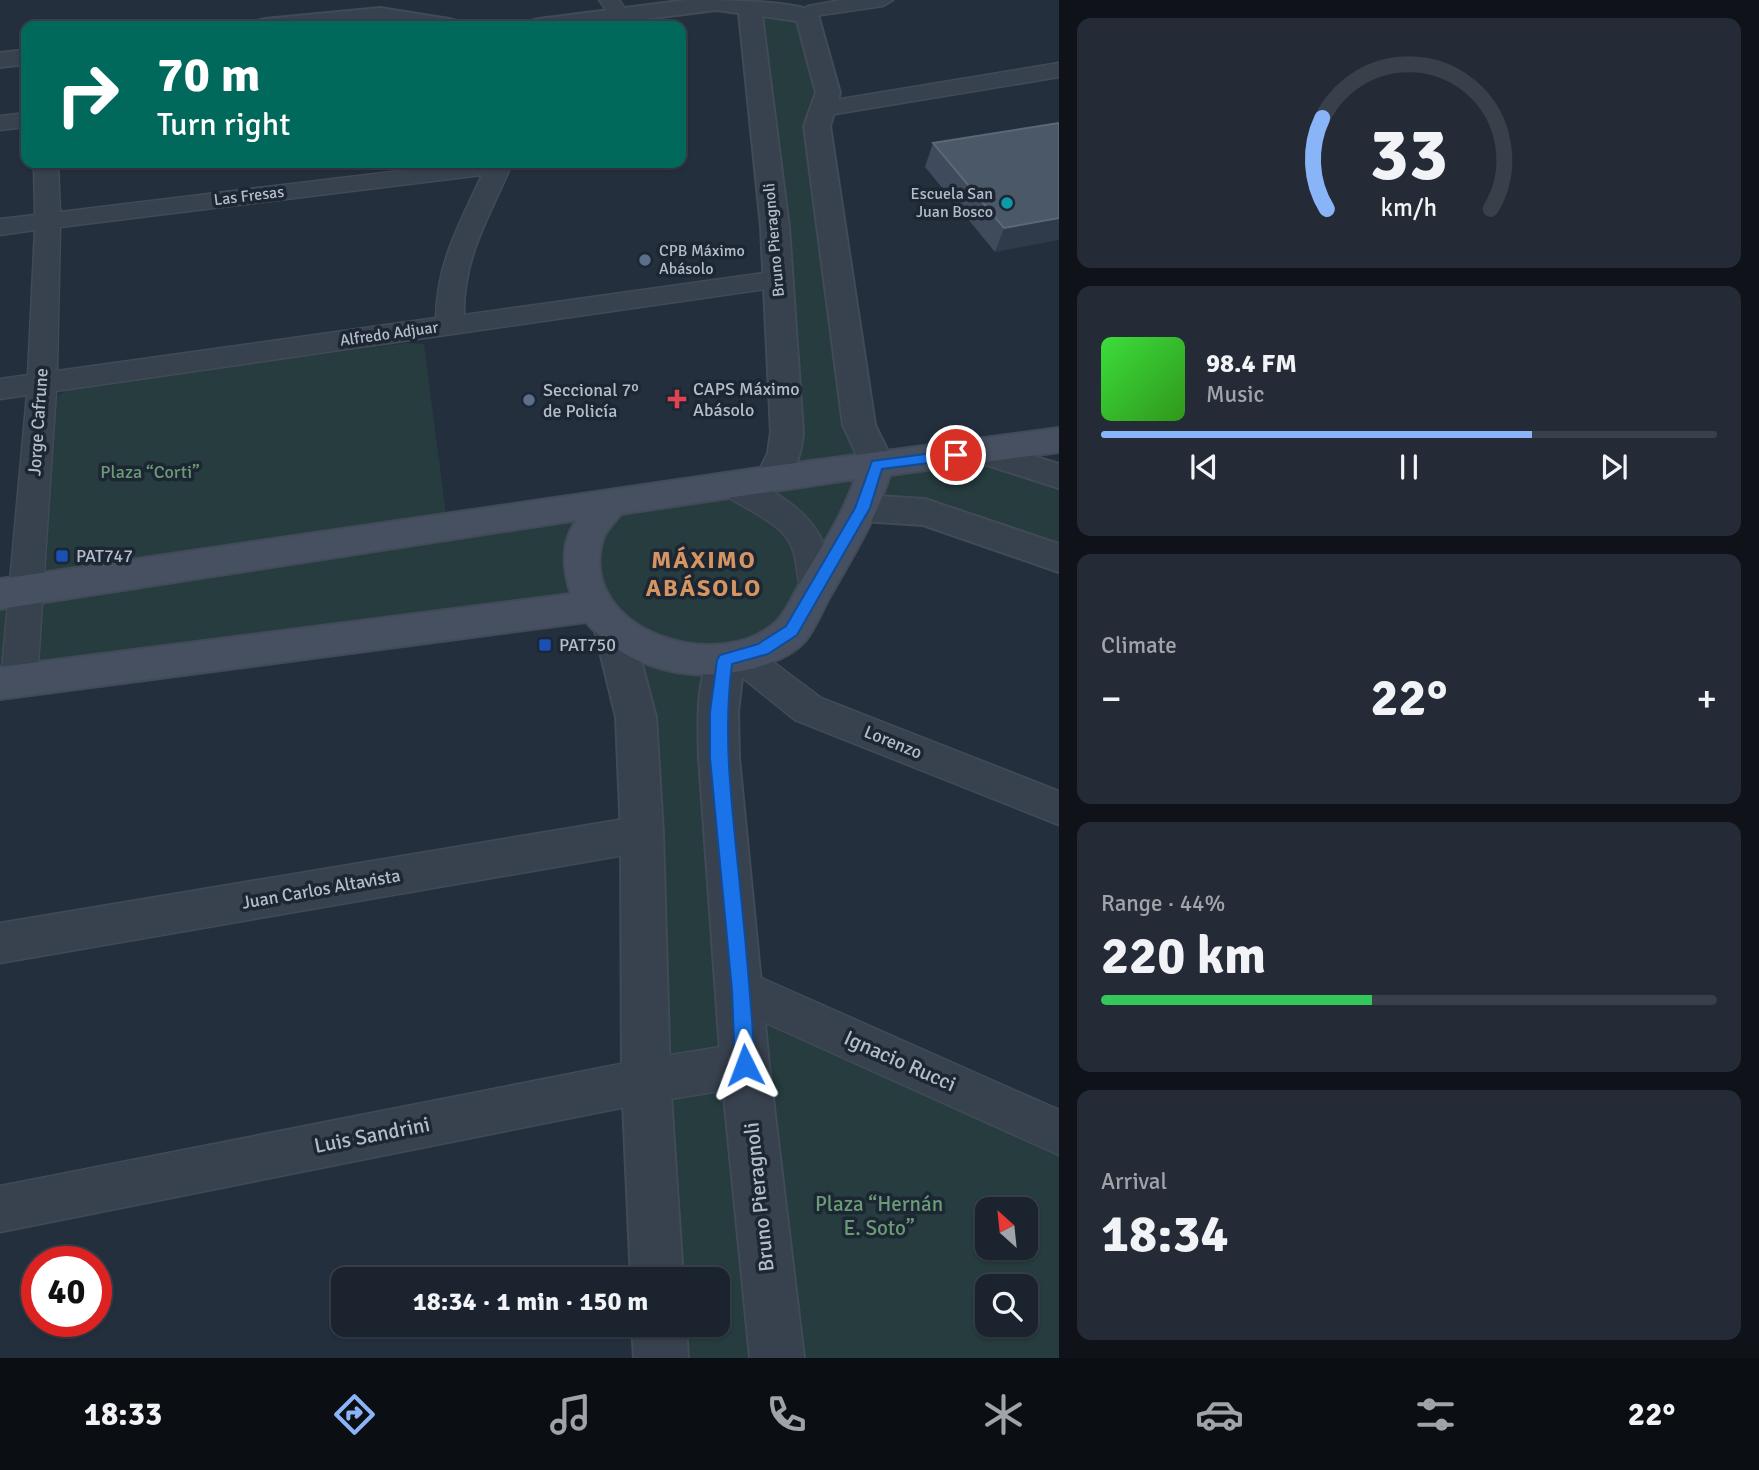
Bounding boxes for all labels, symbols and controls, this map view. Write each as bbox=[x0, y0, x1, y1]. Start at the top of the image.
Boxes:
text: 70 m bbox=[157, 45, 260, 105]
icon: right bbox=[42, 49, 133, 140]
text: Turn right bbox=[157, 105, 290, 144]
text: 33 bbox=[1370, 111, 1448, 200]
street label: Las Fresas bbox=[213, 182, 285, 210]
street label: Bruno Pieragnoli bbox=[759, 182, 789, 298]
place label: Escuela San Juan Bosco bbox=[911, 184, 993, 222]
text: km/h bbox=[1381, 192, 1437, 223]
marker: Escuela San Juan Bosco bbox=[999, 195, 1015, 211]
place label: CPB Máximo Abásolo bbox=[659, 241, 745, 279]
marker: CPB Máximo Abásolo bbox=[637, 252, 653, 268]
street label: Alfredo Adjuar bbox=[339, 317, 440, 351]
text: 98.4 FM bbox=[1206, 348, 1297, 380]
street label: Jorge Cafrune bbox=[23, 367, 53, 477]
place label: CAPS Máximo Abásolo bbox=[693, 378, 800, 421]
place label: Seccional 7º de Policía bbox=[543, 379, 639, 422]
text: Music bbox=[1206, 380, 1264, 409]
marker: CAPS Máximo Abásolo bbox=[667, 389, 687, 409]
marker: Seccional 7º de Policía bbox=[521, 392, 537, 408]
pin bbox=[926, 425, 986, 485]
icon: arrive bbox=[937, 436, 975, 474]
icon: previous bbox=[1185, 448, 1223, 486]
icon: pause bbox=[1390, 448, 1428, 486]
icon: next bbox=[1595, 448, 1633, 486]
park label: Plaza “Corti” bbox=[100, 461, 200, 483]
place label: PAT747 bbox=[76, 545, 133, 567]
district label: MÁXIMO ABÁSOLO bbox=[646, 545, 762, 603]
marker: PAT747 bbox=[54, 548, 70, 564]
text: Climate bbox=[1101, 631, 1177, 660]
place label: PAT750 bbox=[559, 634, 616, 656]
marker: PAT750 bbox=[537, 637, 553, 653]
text: 22° bbox=[1371, 666, 1447, 730]
text: − bbox=[1101, 675, 1122, 722]
text: + bbox=[1696, 675, 1717, 722]
street label: Lorenzo bbox=[861, 720, 925, 764]
street label: Juan Carlos Altavista bbox=[240, 864, 402, 914]
text: Range · 44% bbox=[1101, 889, 1225, 918]
text: 220 km bbox=[1101, 924, 1266, 988]
street label: Ignacio Rucci bbox=[840, 1025, 960, 1097]
position arrow bbox=[708, 1028, 782, 1102]
street label: Luis Sandrini bbox=[312, 1111, 432, 1159]
street label: Bruno Pieragnoli bbox=[738, 1121, 780, 1273]
text: Arrival bbox=[1101, 1167, 1167, 1196]
park label: Plaza “Hernán E. Soto” bbox=[815, 1191, 943, 1241]
north arrow bbox=[975, 1197, 1038, 1260]
map controls bbox=[975, 1197, 1038, 1337]
text: 18:34 bbox=[1101, 1202, 1229, 1266]
speed limit sign: 40 bbox=[21, 1246, 112, 1337]
button: search bbox=[975, 1274, 1038, 1337]
text: 18:34 · 1 min · 150 m bbox=[413, 1286, 648, 1318]
icon: directions bbox=[330, 1390, 379, 1439]
icon: music bbox=[546, 1390, 595, 1439]
icon: phone bbox=[762, 1390, 811, 1439]
icon: climate bbox=[979, 1390, 1028, 1439]
icon: car bbox=[1195, 1390, 1244, 1439]
icon: filters bbox=[1411, 1390, 1460, 1439]
text: 18:33 bbox=[84, 1395, 162, 1434]
text: 22° bbox=[1628, 1395, 1675, 1434]

